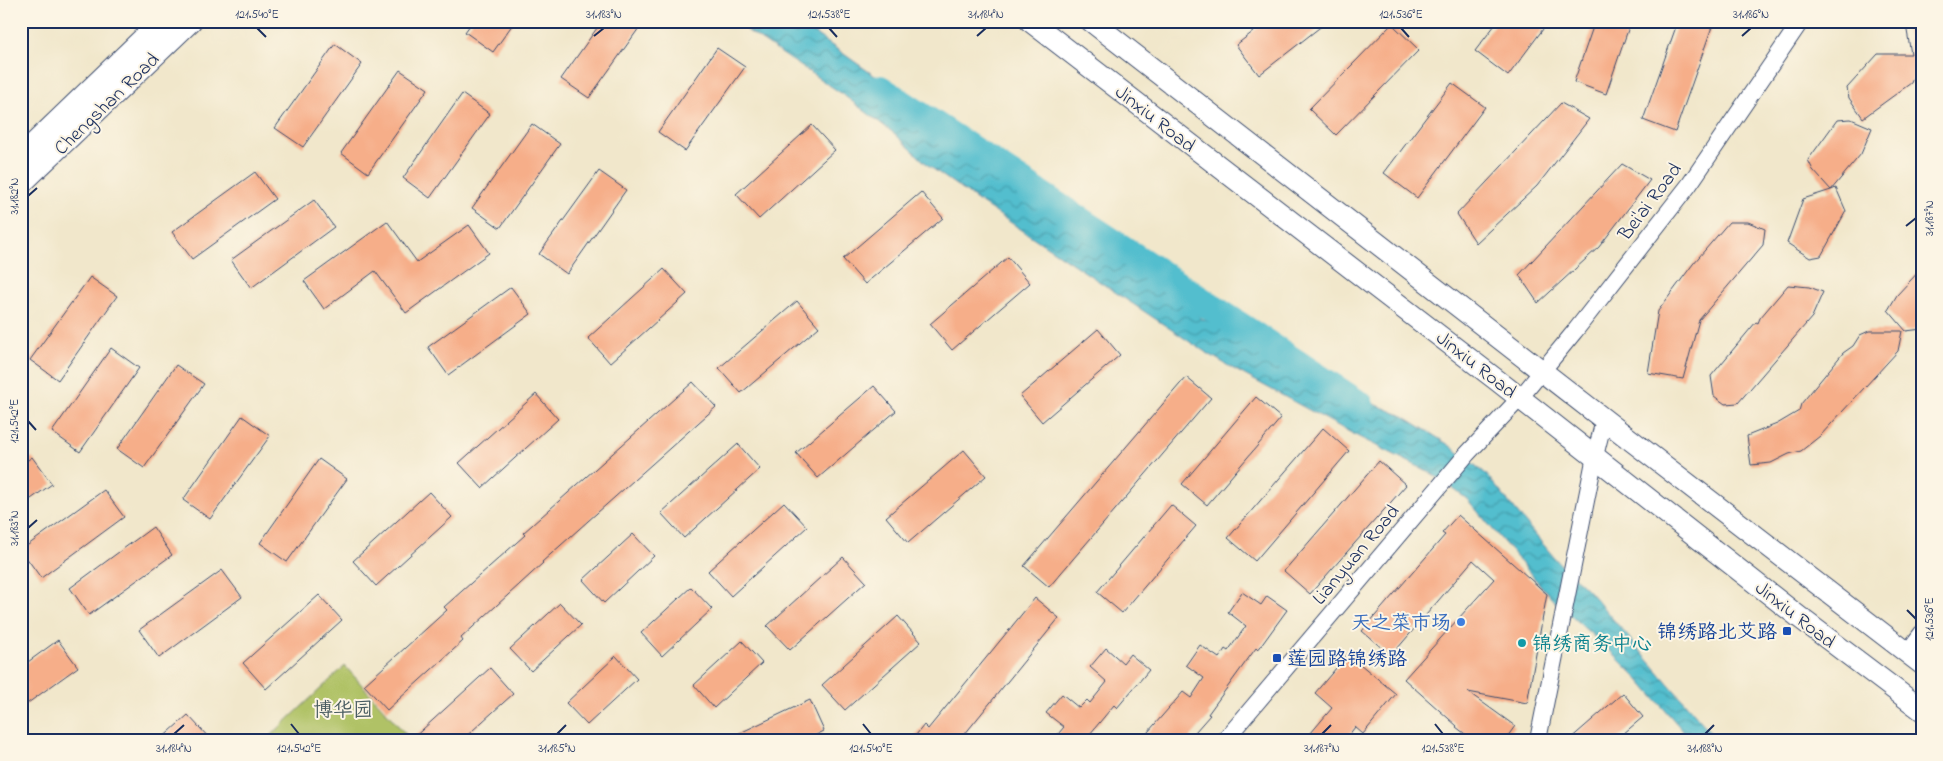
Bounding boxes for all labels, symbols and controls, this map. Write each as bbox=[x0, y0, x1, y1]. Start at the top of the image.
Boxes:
text: 121.540°E bbox=[235, 6, 279, 24]
text: 31.183°N bbox=[586, 6, 622, 24]
text: 121.538°E bbox=[808, 6, 850, 24]
text: 31.184°N bbox=[968, 6, 1004, 24]
text: 121.536°E bbox=[1379, 6, 1423, 24]
text: 31.186°N bbox=[1733, 6, 1769, 24]
street label: Chengshan Road bbox=[48, 47, 168, 164]
street label: Jinxiu Road bbox=[1108, 79, 1201, 161]
street label: Bei'ai Road bbox=[1611, 157, 1690, 248]
text: 31.182°N bbox=[6, 178, 24, 214]
text: 31.187°N bbox=[1921, 200, 1939, 236]
street label: Jinxiu Road bbox=[1429, 325, 1522, 407]
text: 121.542°E bbox=[6, 399, 24, 443]
street label: Lianyuan Road bbox=[1306, 499, 1408, 612]
text: 31.183°N bbox=[6, 510, 24, 546]
street label: Jinxiu Road bbox=[1748, 575, 1841, 657]
text: 121.536°E bbox=[1921, 597, 1939, 641]
place label: 天之菜市场 bbox=[1351, 610, 1451, 639]
marker: 天之菜市场 bbox=[1455, 616, 1467, 628]
place label: 锦绣路北艾路 bbox=[1657, 619, 1778, 648]
marker: 锦绣路北艾路 bbox=[1781, 625, 1793, 637]
place label: 锦绣商务中心 bbox=[1532, 631, 1652, 660]
marker: 锦绣商务中心 bbox=[1516, 637, 1528, 649]
place label: 莲园路锦绣路 bbox=[1287, 646, 1408, 675]
marker: 莲园路锦绣路 bbox=[1271, 652, 1283, 664]
park label: 博华园 bbox=[313, 697, 373, 726]
text: 31.184°N bbox=[156, 740, 192, 758]
text: 121.542°E bbox=[277, 740, 321, 758]
text: 31.185°N bbox=[538, 740, 576, 758]
text: 121.540°E bbox=[849, 740, 893, 758]
text: 31.187°N bbox=[1304, 740, 1340, 758]
text: 121.538°E bbox=[1422, 740, 1464, 758]
text: 31.188°N bbox=[1687, 740, 1723, 758]

